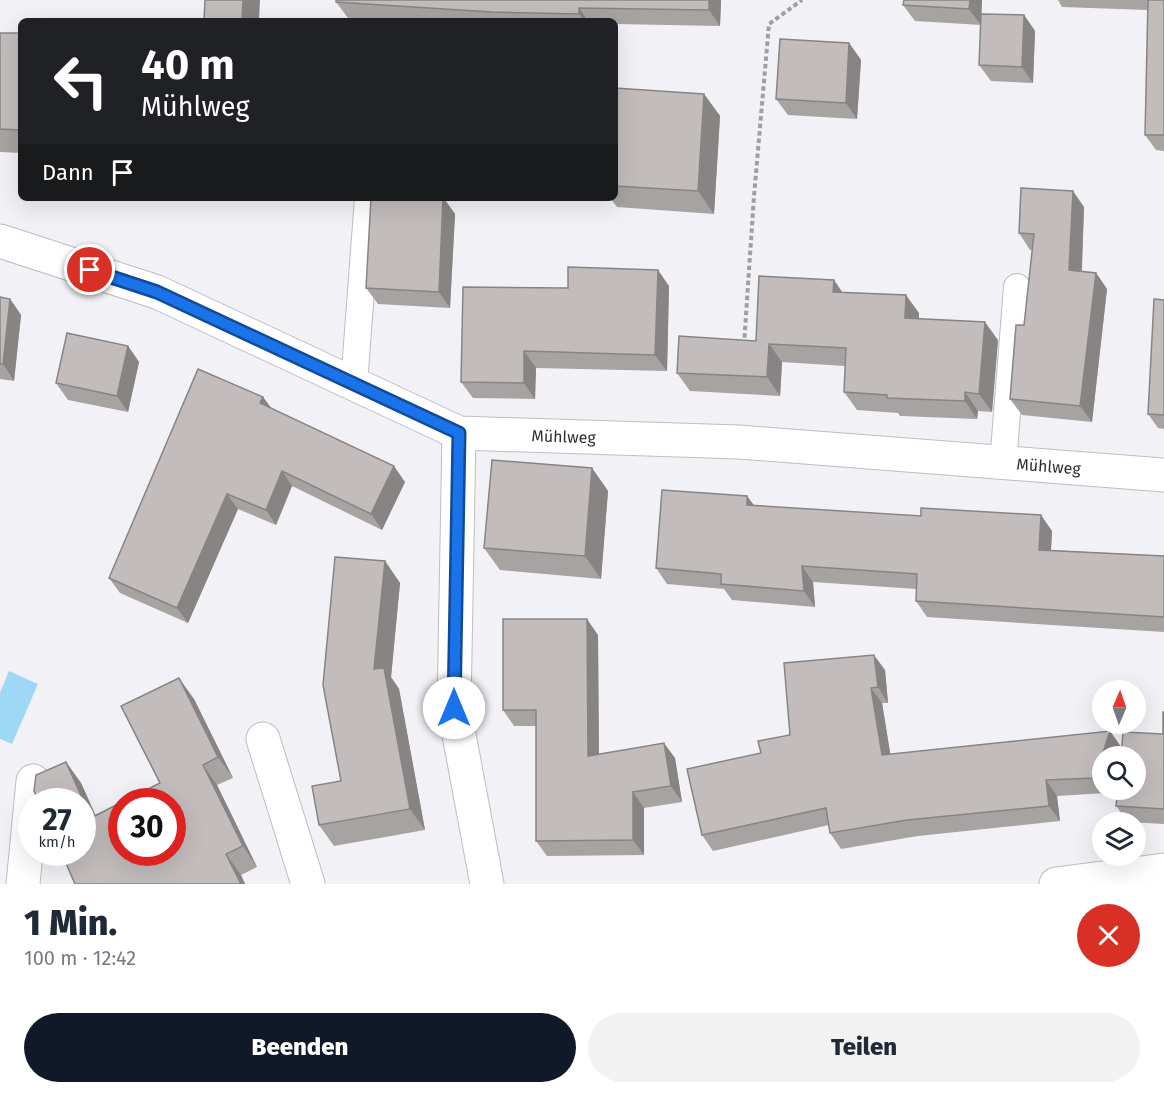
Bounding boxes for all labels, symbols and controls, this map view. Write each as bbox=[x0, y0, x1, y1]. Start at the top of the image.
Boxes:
text: 40 m bbox=[141, 40, 235, 90]
icon: left bbox=[42, 42, 120, 120]
text: Mühlweg bbox=[141, 91, 250, 123]
icon: arrive bbox=[106, 156, 139, 189]
text: Dann bbox=[42, 159, 94, 186]
pin bbox=[64, 244, 115, 295]
icon: arrive bbox=[73, 253, 106, 286]
street label: Mühlweg bbox=[531, 426, 597, 447]
street label: Mühlweg bbox=[1016, 454, 1082, 478]
position arrow bbox=[422, 676, 486, 740]
north arrow bbox=[1092, 680, 1146, 734]
map controls bbox=[1092, 680, 1146, 866]
button: search bbox=[1092, 746, 1146, 800]
speed limit sign: 30 bbox=[108, 788, 186, 866]
text: 27 bbox=[42, 802, 72, 838]
button: layers bbox=[1092, 812, 1146, 866]
text: km/h bbox=[38, 833, 76, 851]
text: 1 Min. bbox=[24, 901, 117, 945]
button: close bbox=[1077, 904, 1140, 967]
text: 100 m · 12:42 bbox=[24, 946, 136, 970]
button: Beenden bbox=[24, 1013, 576, 1082]
button: Teilen bbox=[588, 1013, 1140, 1082]

